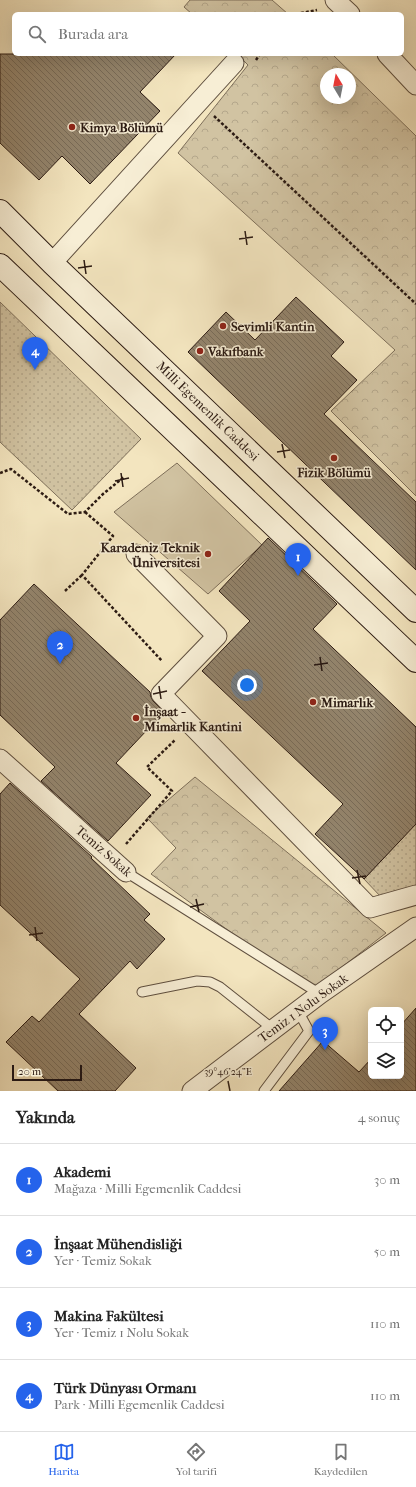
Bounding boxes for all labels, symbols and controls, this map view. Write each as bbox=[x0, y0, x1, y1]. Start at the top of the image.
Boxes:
search box bbox=[12, 12, 404, 56]
icon: search bbox=[26, 23, 48, 45]
text: Burada ara bbox=[58, 25, 128, 43]
north arrow bbox=[320, 68, 356, 104]
place label: Kimya Bölümü bbox=[80, 120, 164, 136]
marker: Kimya Bölümü bbox=[67, 122, 77, 132]
place label: Sevimli Kantin bbox=[231, 319, 315, 334]
marker: Sevimli Kantin bbox=[218, 321, 228, 331]
pin: 4 bbox=[22, 337, 48, 370]
place label: Vakıfbank bbox=[207, 344, 265, 359]
marker: Vakıfbank bbox=[195, 346, 205, 356]
street label: Milli Egemenlik Caddesi bbox=[154, 358, 262, 464]
marker: Fizik Bölümü bbox=[329, 453, 339, 463]
place label: Fizik Bölümü bbox=[296, 465, 372, 480]
place label: Karadeniz Teknik Üniversitesi bbox=[101, 540, 201, 570]
pin: 1 bbox=[285, 543, 311, 576]
marker: Karadeniz Teknik Üniversitesi bbox=[203, 549, 213, 559]
pin: 2 bbox=[47, 631, 73, 664]
your location bbox=[237, 675, 257, 695]
place label: Mimarlık bbox=[320, 695, 374, 710]
marker: Mimarlık bbox=[308, 697, 318, 707]
place label: İnşaat - Mimarlik Kantini bbox=[143, 704, 242, 734]
marker: İnşaat - Mimarlik Kantini bbox=[131, 713, 141, 723]
street label: Temiz Sokak bbox=[73, 822, 136, 880]
street label: Temiz 1 Nolu Sokak bbox=[255, 970, 351, 1046]
map controls bbox=[368, 1007, 404, 1079]
button: locate bbox=[368, 1007, 404, 1043]
pin: 3 bbox=[312, 1017, 338, 1050]
button: layers bbox=[368, 1043, 404, 1079]
scale bar bbox=[12, 1063, 82, 1082]
text: 20 m bbox=[18, 1065, 41, 1078]
text: 39°46'24"E bbox=[204, 1066, 252, 1078]
text: Yakında bbox=[16, 1107, 75, 1127]
text: 4 sonuç bbox=[358, 1110, 400, 1125]
text: Akademi bbox=[54, 1163, 111, 1181]
text: 1 bbox=[27, 1172, 31, 1187]
text: 30 m bbox=[374, 1172, 400, 1187]
text: Mağaza · Milli Egemenlik Caddesi bbox=[54, 1181, 241, 1196]
text: İnşaat Mühendisliği bbox=[54, 1235, 182, 1253]
text: 2 bbox=[26, 1244, 32, 1259]
text: 50 m bbox=[374, 1244, 400, 1259]
text: Yer · Temiz Sokak bbox=[54, 1253, 152, 1268]
text: Makina Fakültesi bbox=[54, 1307, 164, 1325]
text: 3 bbox=[26, 1316, 32, 1331]
text: 110 m bbox=[370, 1316, 400, 1331]
text: Yer · Temiz 1 Nolu Sokak bbox=[54, 1325, 189, 1340]
text: Türk Dünyası Ormanı bbox=[54, 1379, 196, 1397]
text: 4 bbox=[25, 1388, 33, 1403]
text: 110 m bbox=[370, 1388, 400, 1403]
text: Park · Milli Egemenlik Caddesi bbox=[54, 1397, 225, 1412]
tab: Harita bbox=[48, 1441, 79, 1478]
tab: Yol tarifi bbox=[176, 1441, 217, 1478]
tab: Kaydedilen bbox=[314, 1441, 368, 1478]

